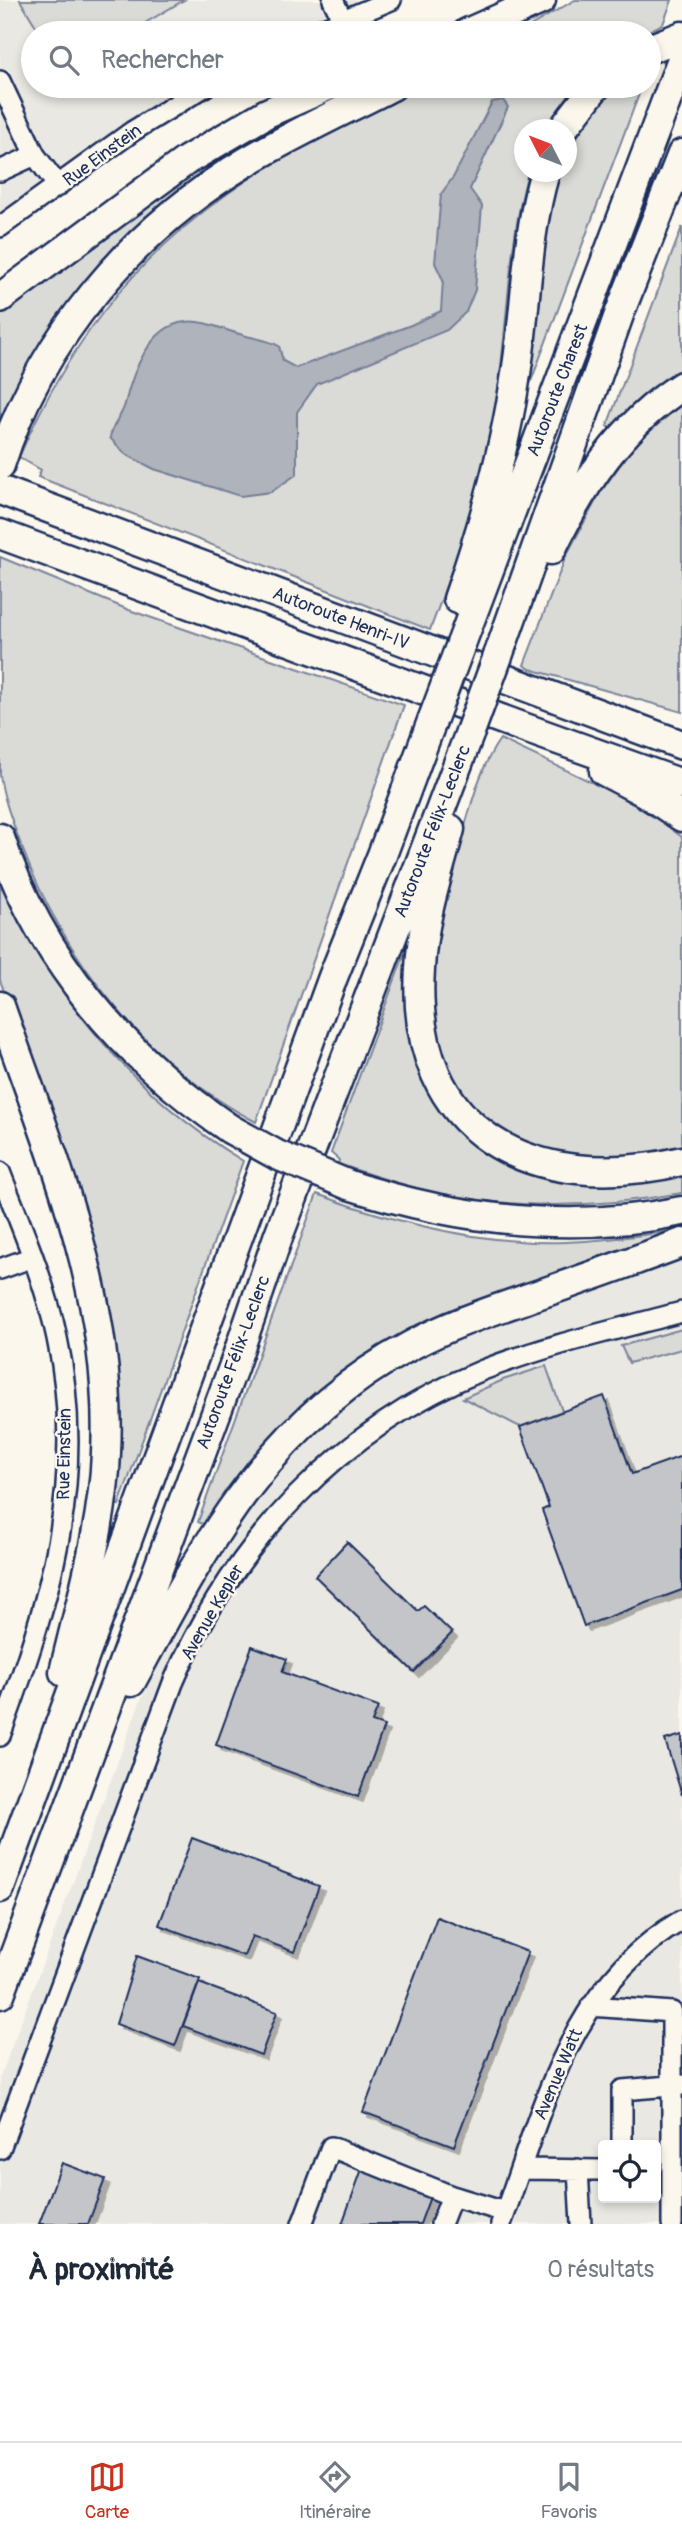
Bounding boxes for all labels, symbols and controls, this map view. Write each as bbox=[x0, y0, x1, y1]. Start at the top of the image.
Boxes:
search box bbox=[21, 21, 661, 98]
icon: search bbox=[45, 41, 83, 79]
text: Rechercher bbox=[101, 44, 224, 76]
street label: Rue Einstein bbox=[58, 119, 146, 192]
north arrow bbox=[514, 119, 577, 182]
street label: Autoroute Charest bbox=[522, 320, 594, 460]
street label: Autoroute Henri-IV bbox=[269, 582, 412, 655]
street label: Autoroute Félix-Leclerc bbox=[389, 742, 476, 921]
street label: Autoroute Félix-Leclerc bbox=[191, 1272, 276, 1452]
street label: Rue Einstein bbox=[52, 1408, 77, 1500]
street label: Avenue Kepler bbox=[176, 1560, 249, 1664]
street label: Avenue Watt bbox=[529, 2024, 588, 2123]
map controls bbox=[598, 2140, 661, 2203]
button: locate bbox=[598, 2140, 661, 2203]
text: À proximité bbox=[28, 2251, 174, 2288]
text: 0 résultats bbox=[547, 2255, 654, 2284]
tab: Carte bbox=[85, 2458, 129, 2524]
tab: Itinéraire bbox=[299, 2458, 371, 2524]
tab: Favoris bbox=[541, 2458, 597, 2524]

